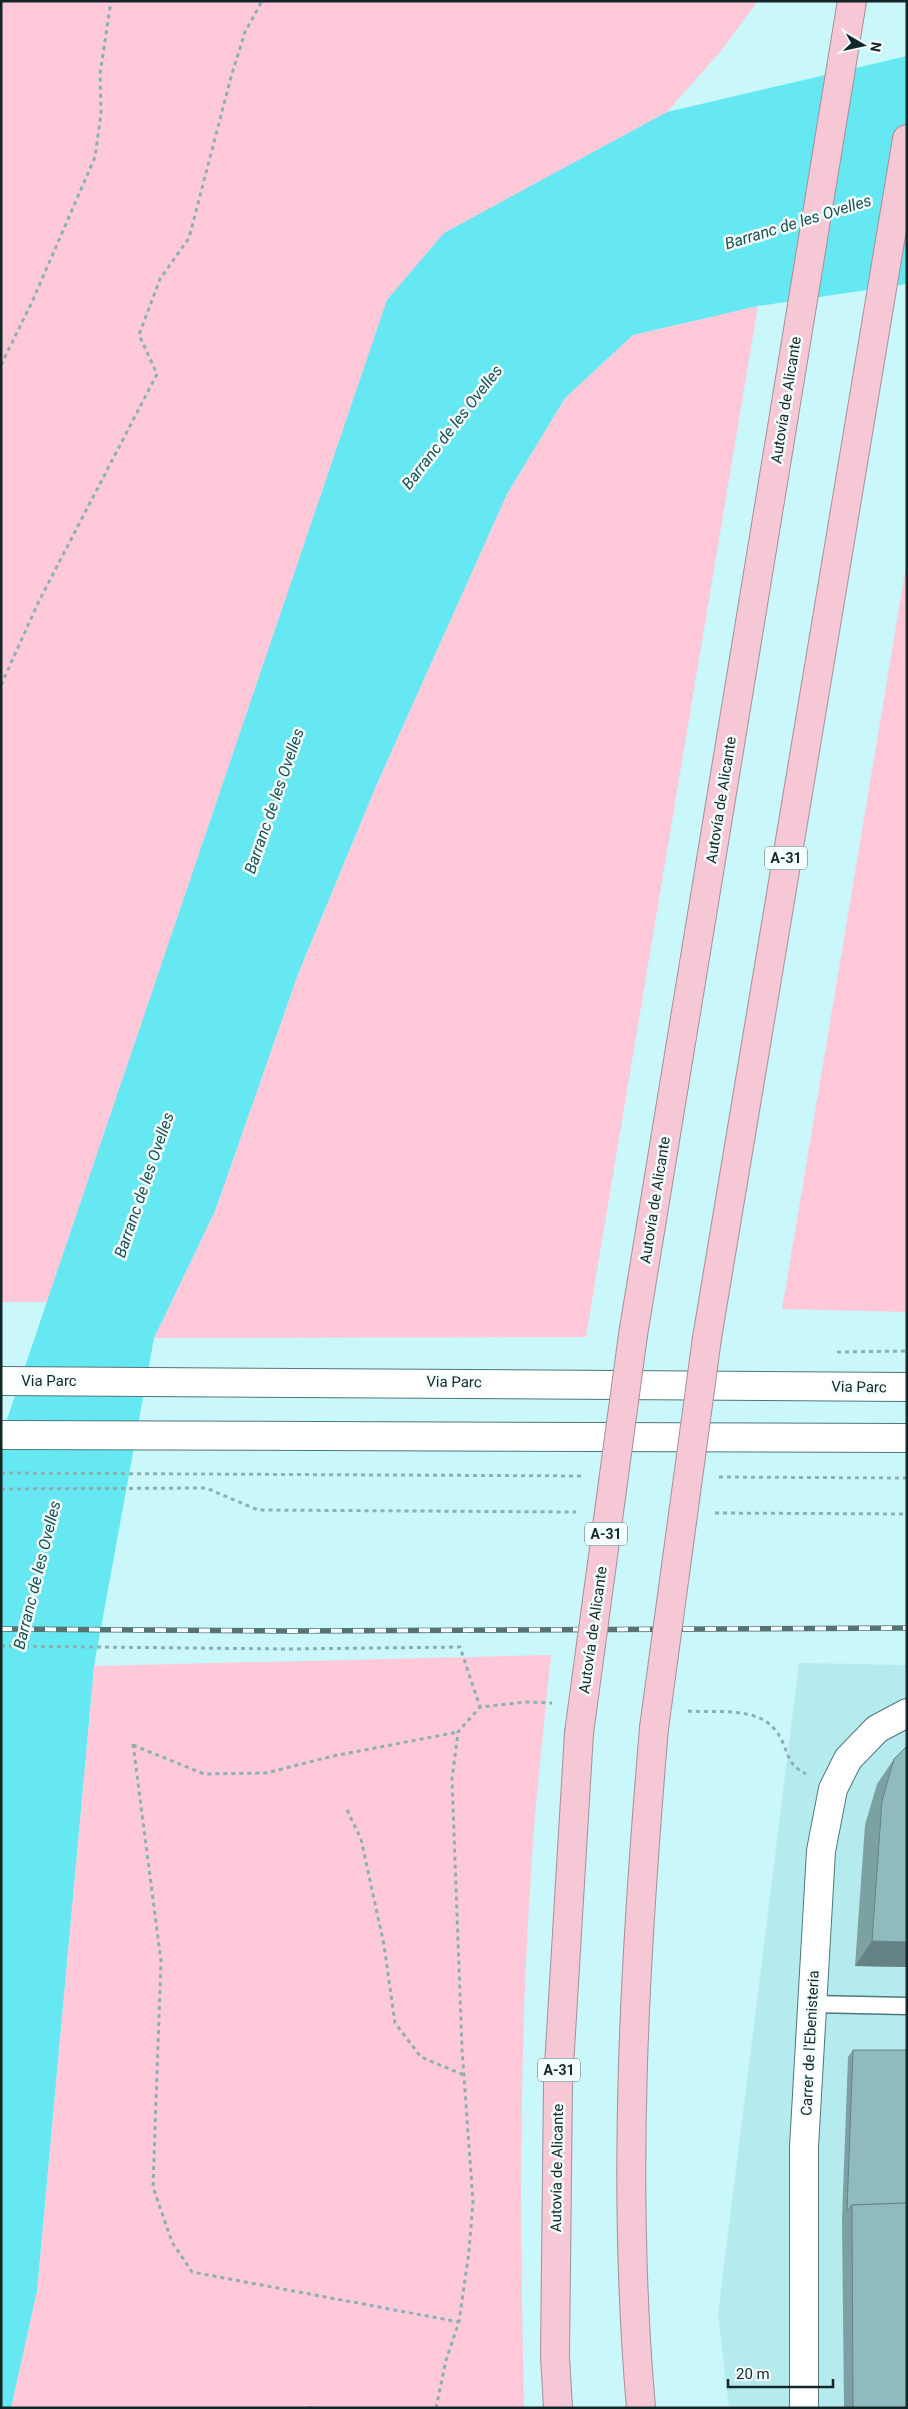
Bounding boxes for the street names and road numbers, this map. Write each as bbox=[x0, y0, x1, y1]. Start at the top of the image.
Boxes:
street label: Autovía de Alicante bbox=[767, 335, 805, 465]
street label: Autovía de Alicante bbox=[702, 735, 740, 865]
road number: A-31 bbox=[765, 846, 807, 870]
street label: Autovía de Alicante bbox=[636, 1135, 674, 1265]
street label: Via Parc bbox=[21, 1372, 77, 1390]
street label: Via Parc bbox=[426, 1373, 482, 1391]
street label: Via Parc bbox=[831, 1378, 887, 1396]
road number: A-31 bbox=[585, 1522, 627, 1546]
street label: Autovía de Alicante bbox=[575, 1565, 611, 1695]
street label: Carrer de l'Ebenisteria bbox=[797, 1970, 823, 2116]
road number: A-31 bbox=[538, 2058, 580, 2082]
street label: Autovía de Alicante bbox=[547, 2104, 567, 2232]

